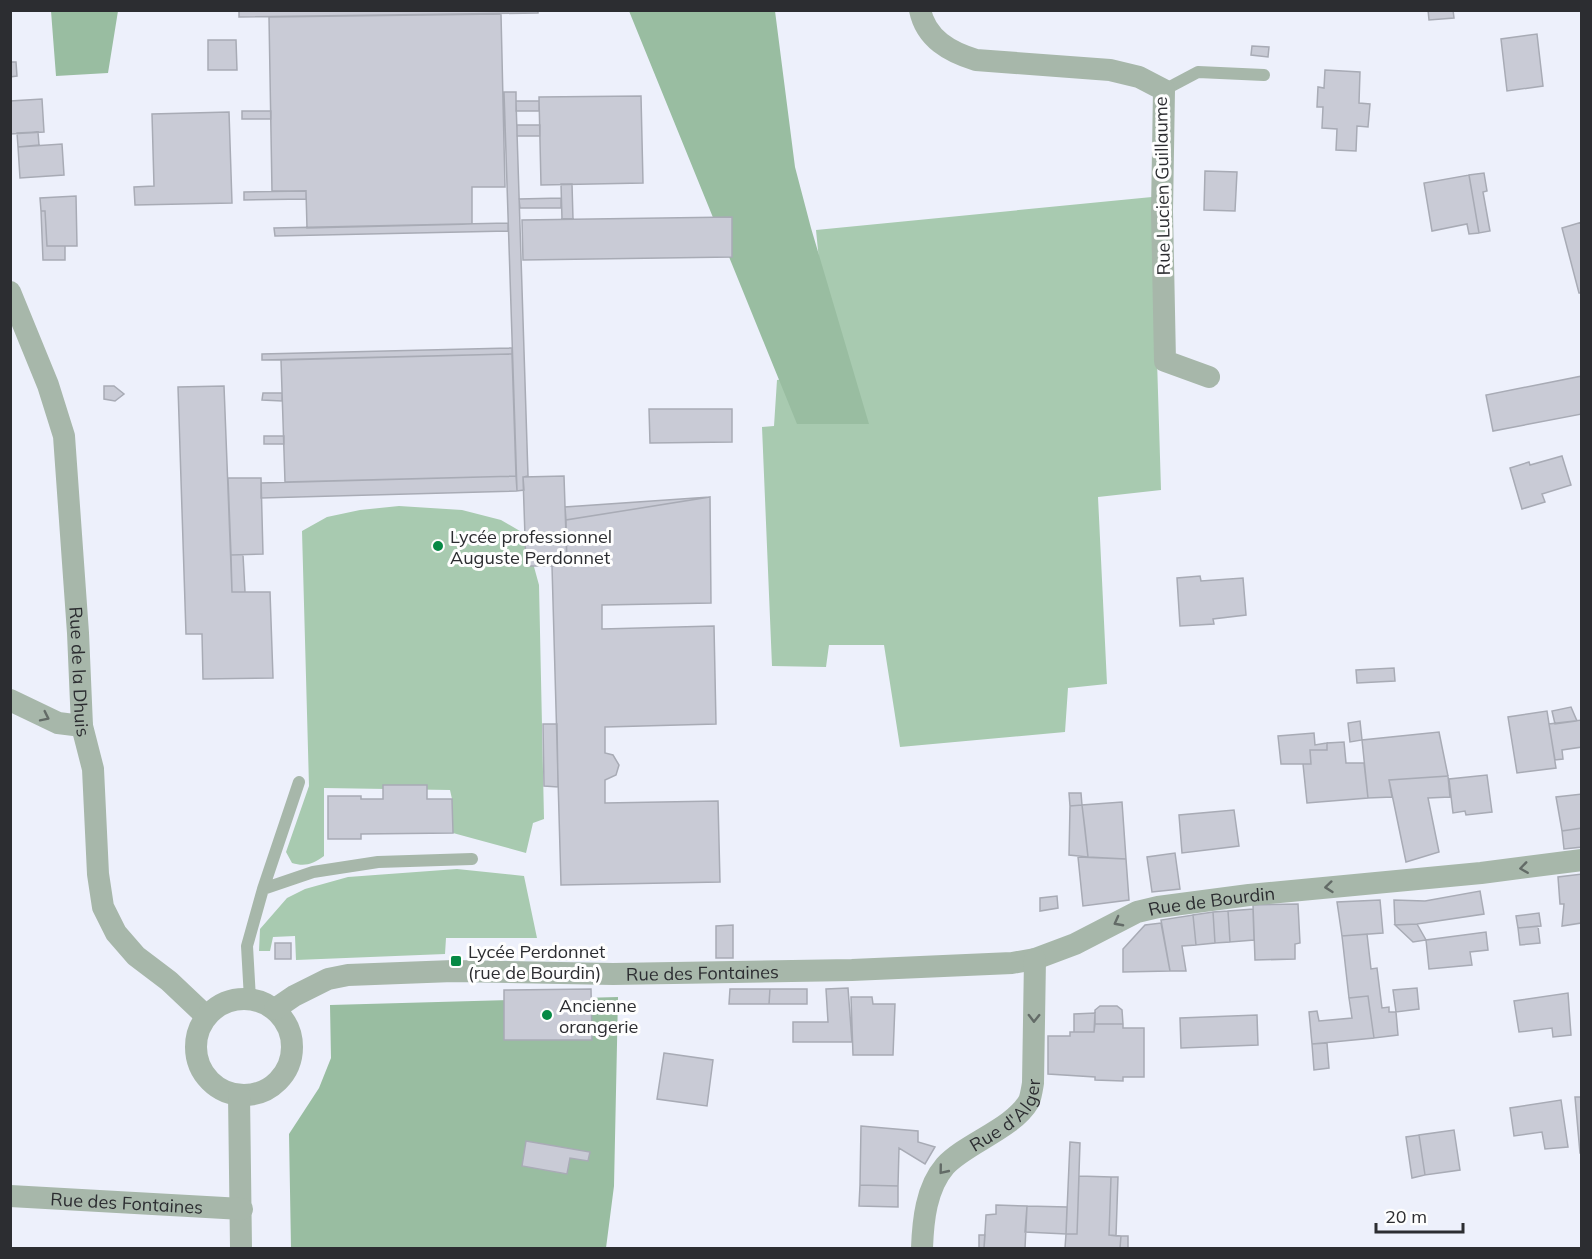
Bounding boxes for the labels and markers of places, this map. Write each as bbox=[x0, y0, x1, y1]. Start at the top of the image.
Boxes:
place label: Lycée professionnel Auguste Perdonnet bbox=[450, 525, 612, 569]
marker: Lycée professionnel Auguste Perdonnet bbox=[431, 539, 445, 553]
place label: Lycée Perdonnet (rue de Bourdin) bbox=[468, 940, 605, 984]
marker: Lycée Perdonnet (rue de Bourdin) bbox=[449, 954, 463, 968]
place label: Ancienne orangerie bbox=[559, 994, 638, 1038]
marker: Ancienne orangerie bbox=[540, 1008, 554, 1022]

